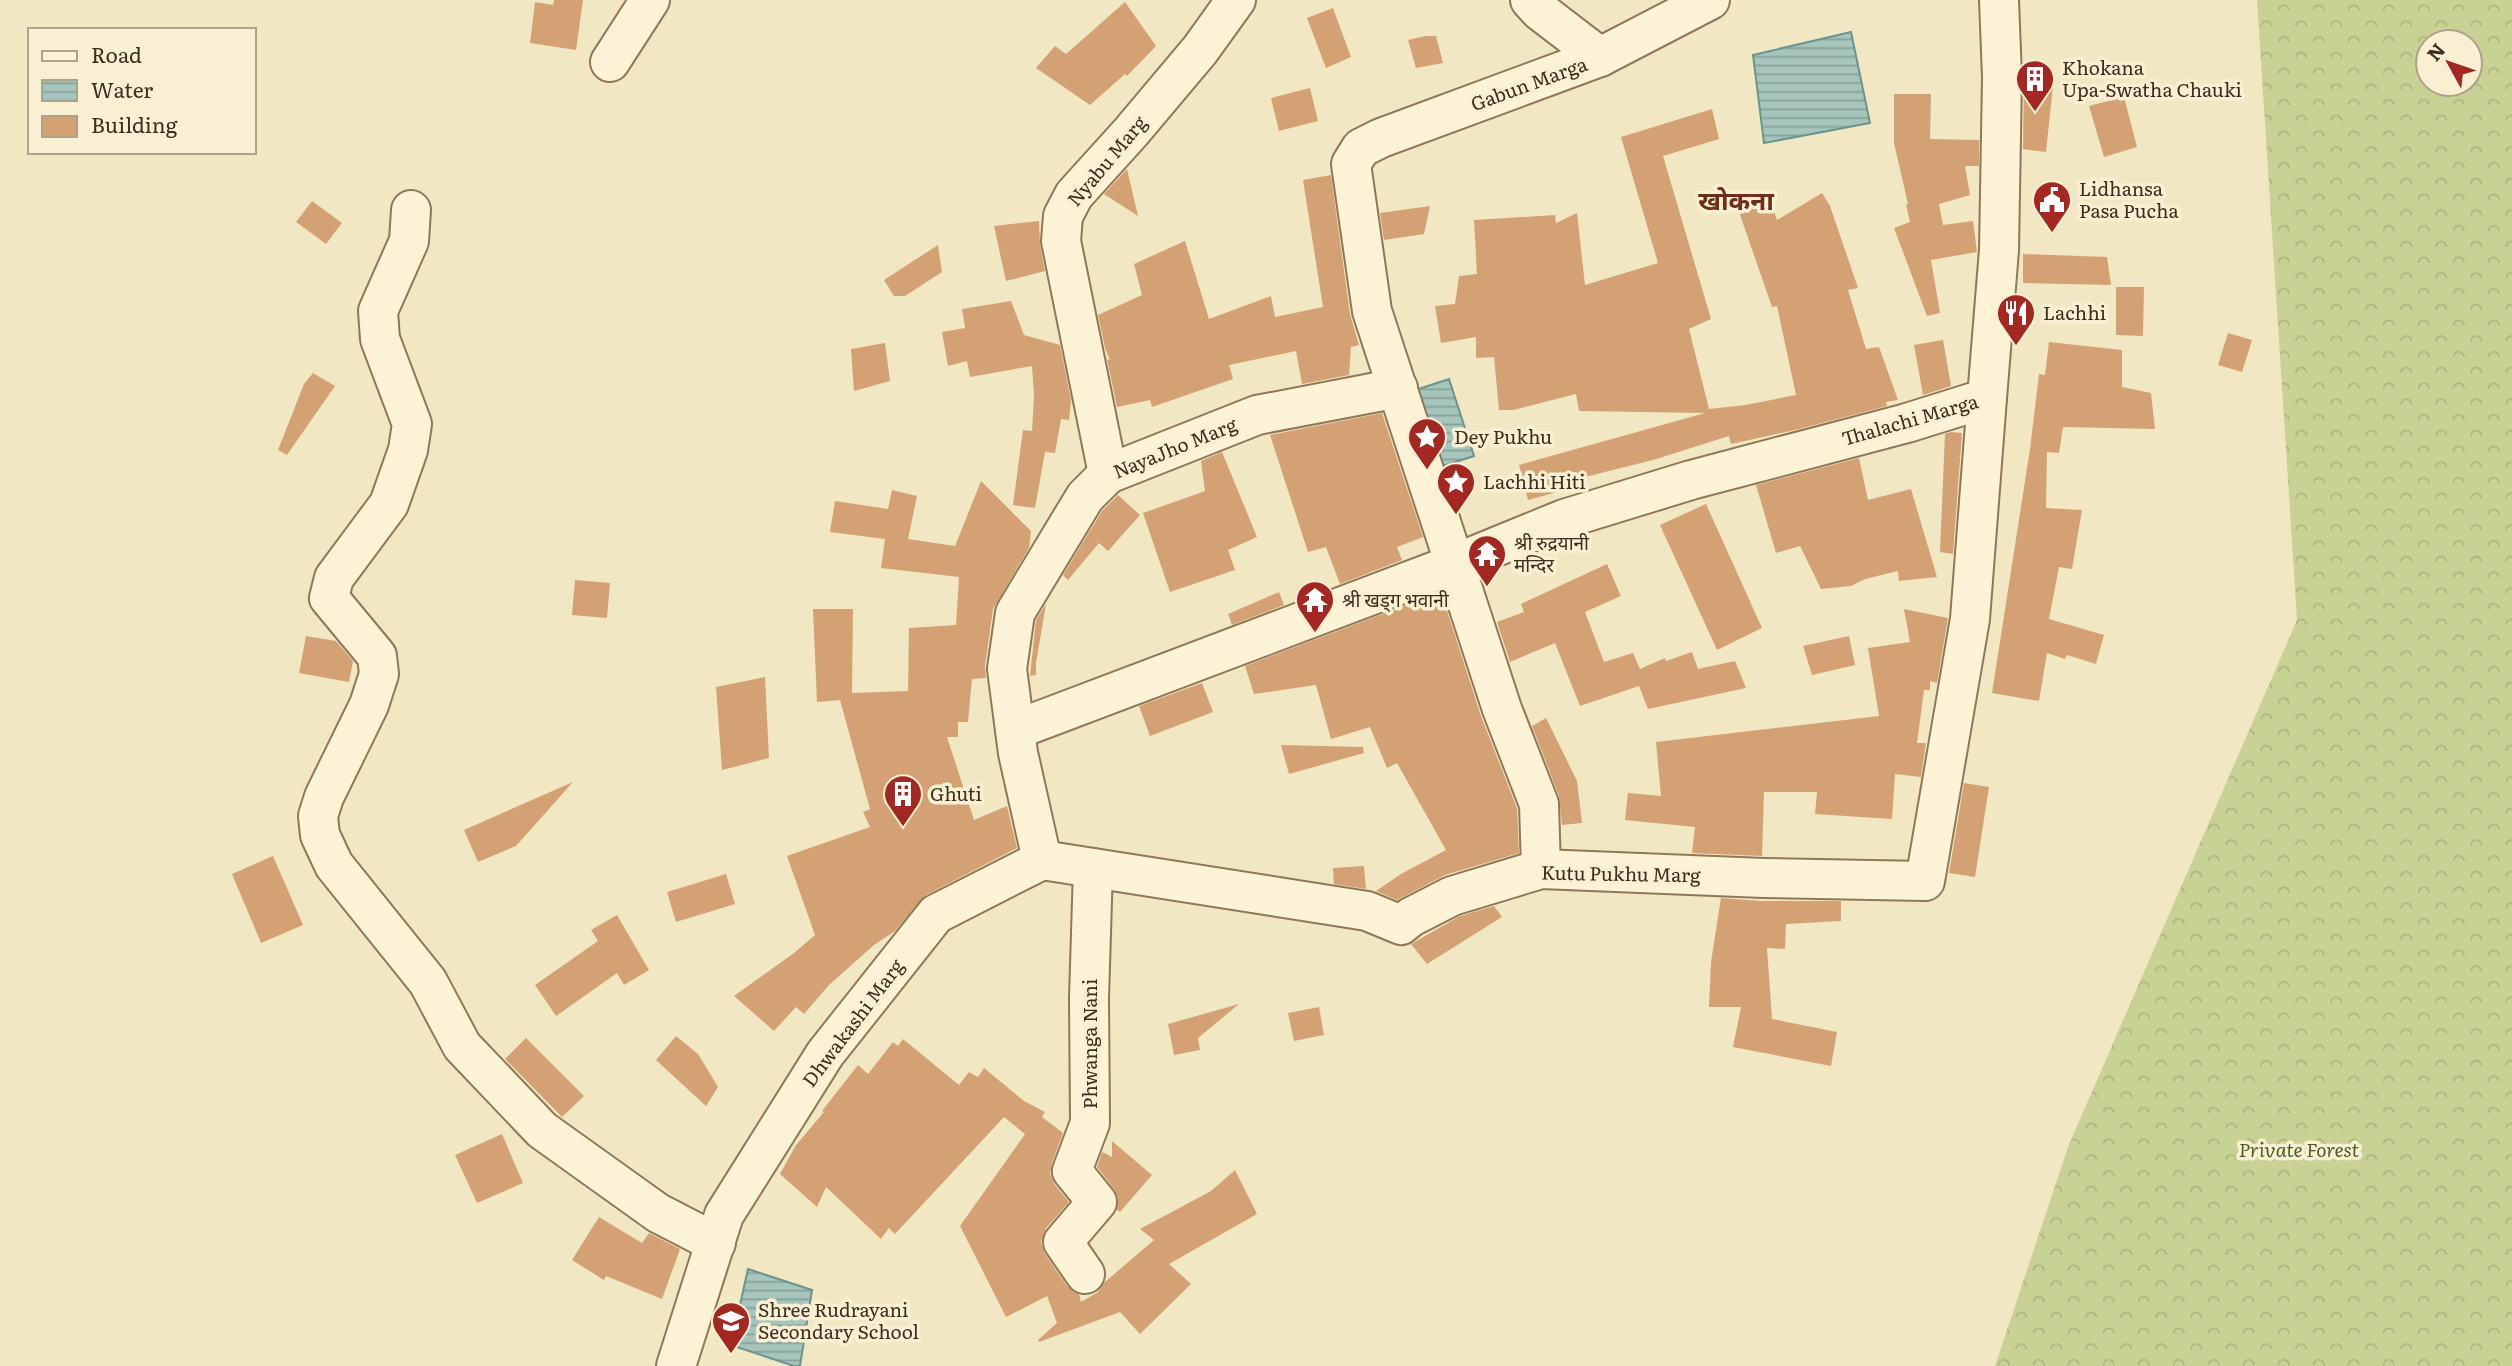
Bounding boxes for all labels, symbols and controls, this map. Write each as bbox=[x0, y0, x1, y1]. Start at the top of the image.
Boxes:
legend bbox=[28, 28, 256, 154]
north arrow bbox=[2414, 28, 2484, 98]
text: N bbox=[2419, 36, 2451, 67]
text: Road bbox=[91, 38, 142, 69]
street label: Gabun Marga bbox=[1466, 49, 1592, 117]
place label: Khokana Upa-Swatha Chauki bbox=[2062, 53, 2242, 103]
building icon: Khokana Upa-Swatha Chauki bbox=[2014, 58, 2056, 113]
text: Water bbox=[91, 73, 153, 104]
text: Building bbox=[91, 108, 178, 139]
street label: Nyabu Marg bbox=[1060, 109, 1153, 212]
place label: Lidhansa Pasa Pucha bbox=[2079, 174, 2180, 224]
district label: खोकना bbox=[1698, 179, 1775, 218]
public building icon: Lidhansa Pasa Pucha bbox=[2031, 179, 2073, 234]
restaurant icon: Lachhi bbox=[1995, 292, 2037, 347]
place label: Lachhi bbox=[2043, 298, 2106, 326]
street label: Thalachi Marga bbox=[1838, 386, 1982, 452]
street label: NayaJho Marg bbox=[1109, 409, 1241, 485]
place icon: Dey Pukhu bbox=[1406, 416, 1448, 471]
place label: Dey Pukhu bbox=[1454, 422, 1552, 450]
place icon: Lachhi Hiti bbox=[1435, 461, 1477, 516]
place label: Lachhi Hiti bbox=[1483, 467, 1586, 495]
place label: श्री रुद्रयानी मन्दिर bbox=[1514, 528, 1590, 578]
temple icon: श्री रुद्रयानी मन्दिर bbox=[1466, 533, 1508, 588]
temple icon: श्री खड्ग भवानी bbox=[1294, 579, 1336, 634]
place label: श्री खड्ग भवानी bbox=[1342, 585, 1450, 613]
building icon: Ghuti bbox=[882, 773, 924, 828]
place label: Ghuti bbox=[930, 779, 982, 807]
street label: Kutu Pukhu Marg bbox=[1541, 858, 1701, 888]
street label: Dhwakashi Marg bbox=[795, 952, 910, 1092]
street label: Phwanga Nani bbox=[1075, 979, 1103, 1109]
park label: Private Forest bbox=[2239, 1135, 2359, 1163]
place label: Shree Rudrayani Secondary School bbox=[758, 1295, 919, 1345]
school or university icon: Shree Rudrayani Secondary School bbox=[710, 1300, 752, 1355]

